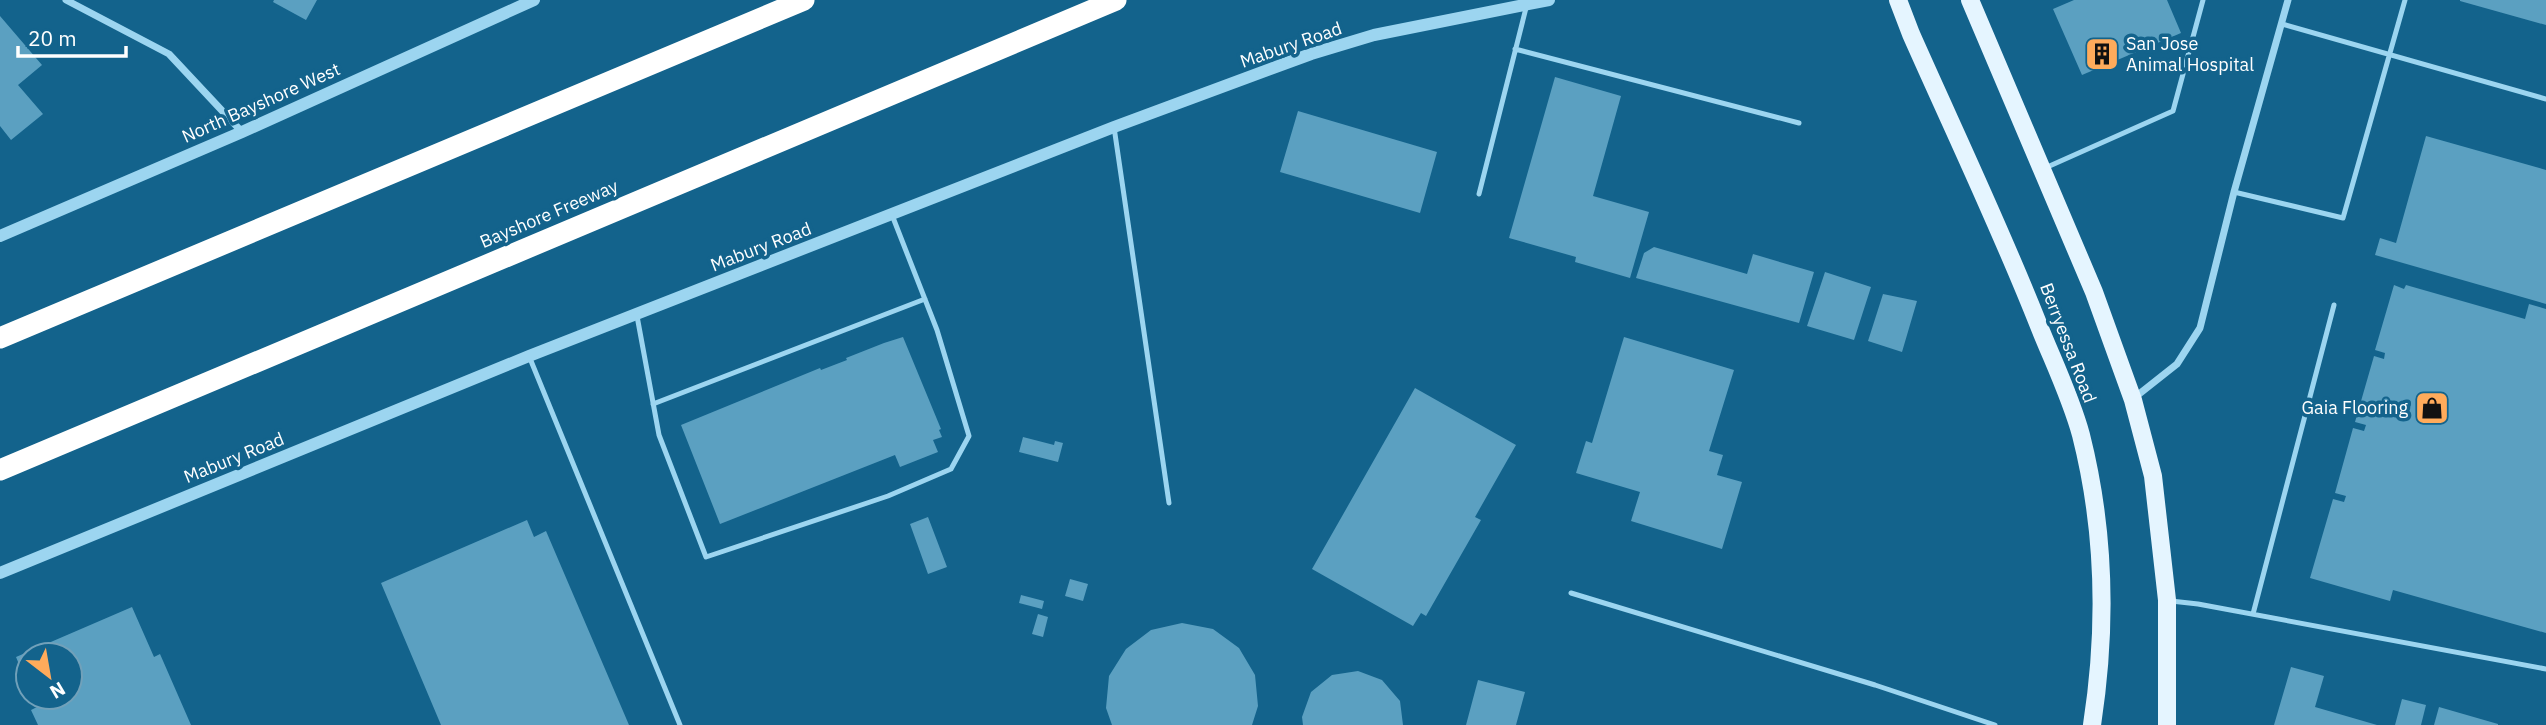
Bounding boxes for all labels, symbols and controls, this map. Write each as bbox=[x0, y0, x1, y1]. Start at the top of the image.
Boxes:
scale bar bbox=[18, 14, 126, 58]
street label: Mabury Road bbox=[1237, 16, 1345, 73]
text: 20 m bbox=[28, 24, 77, 52]
place label: San Jose Animal Hospital bbox=[2126, 32, 2254, 76]
building icon: San Jose Animal Hospital bbox=[2083, 35, 2121, 73]
street label: North Bayshore West bbox=[178, 57, 343, 148]
street label: Bayshore Freeway bbox=[476, 174, 621, 253]
street label: Mabury Road bbox=[707, 217, 815, 276]
street label: Berryessa Road bbox=[2035, 280, 2102, 406]
shop icon: Gaia Flooring bbox=[2413, 389, 2451, 427]
place label: Gaia Flooring bbox=[2302, 396, 2408, 419]
street label: Mabury Road bbox=[180, 427, 287, 488]
north arrow bbox=[14, 641, 84, 711]
text: N bbox=[46, 677, 70, 704]

